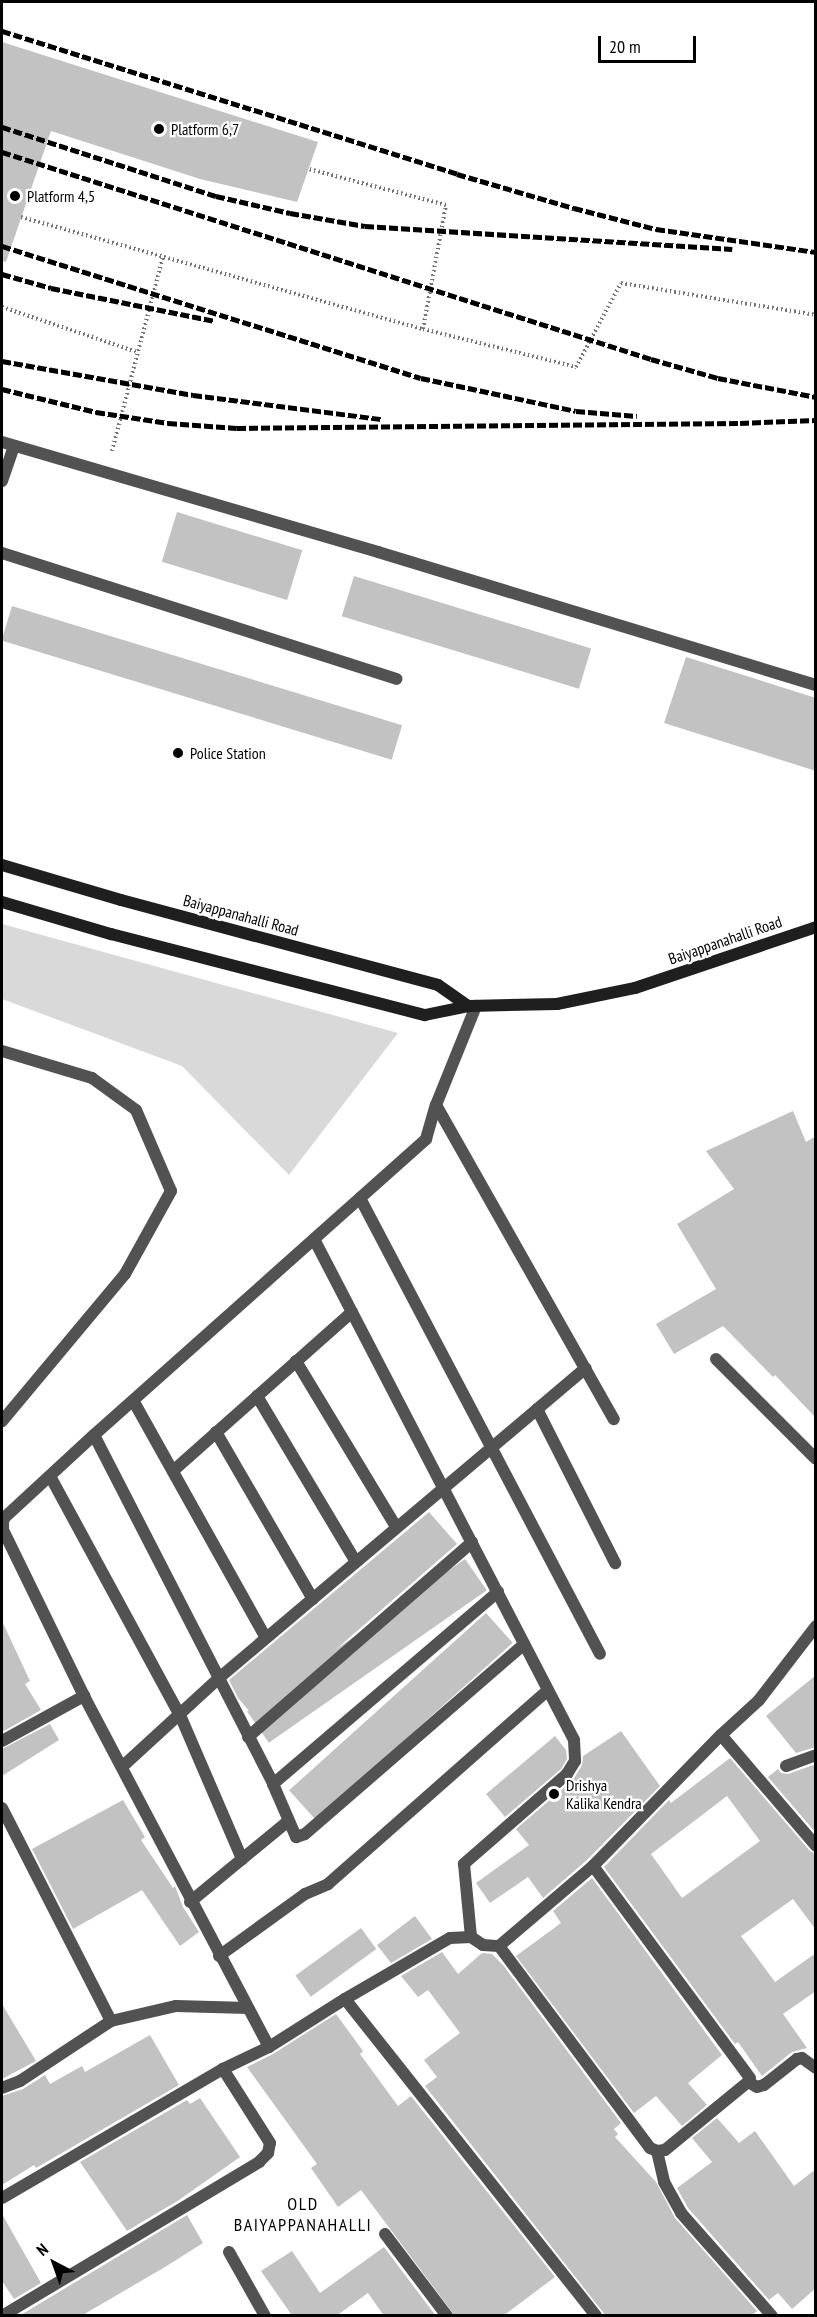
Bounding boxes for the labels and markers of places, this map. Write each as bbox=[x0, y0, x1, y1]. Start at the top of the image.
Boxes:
place label: Platform 6,7 bbox=[171, 119, 239, 139]
marker: Platform 6,7 bbox=[152, 122, 166, 136]
place label: Platform 4,5 bbox=[27, 186, 95, 206]
marker: Platform 4,5 bbox=[8, 189, 22, 203]
place label: Police Station bbox=[190, 743, 266, 763]
marker: Police Station bbox=[171, 746, 185, 760]
place label: Drishya Kalika Kendra bbox=[566, 1775, 642, 1813]
marker: Drishya Kalika Kendra bbox=[547, 1787, 561, 1801]

